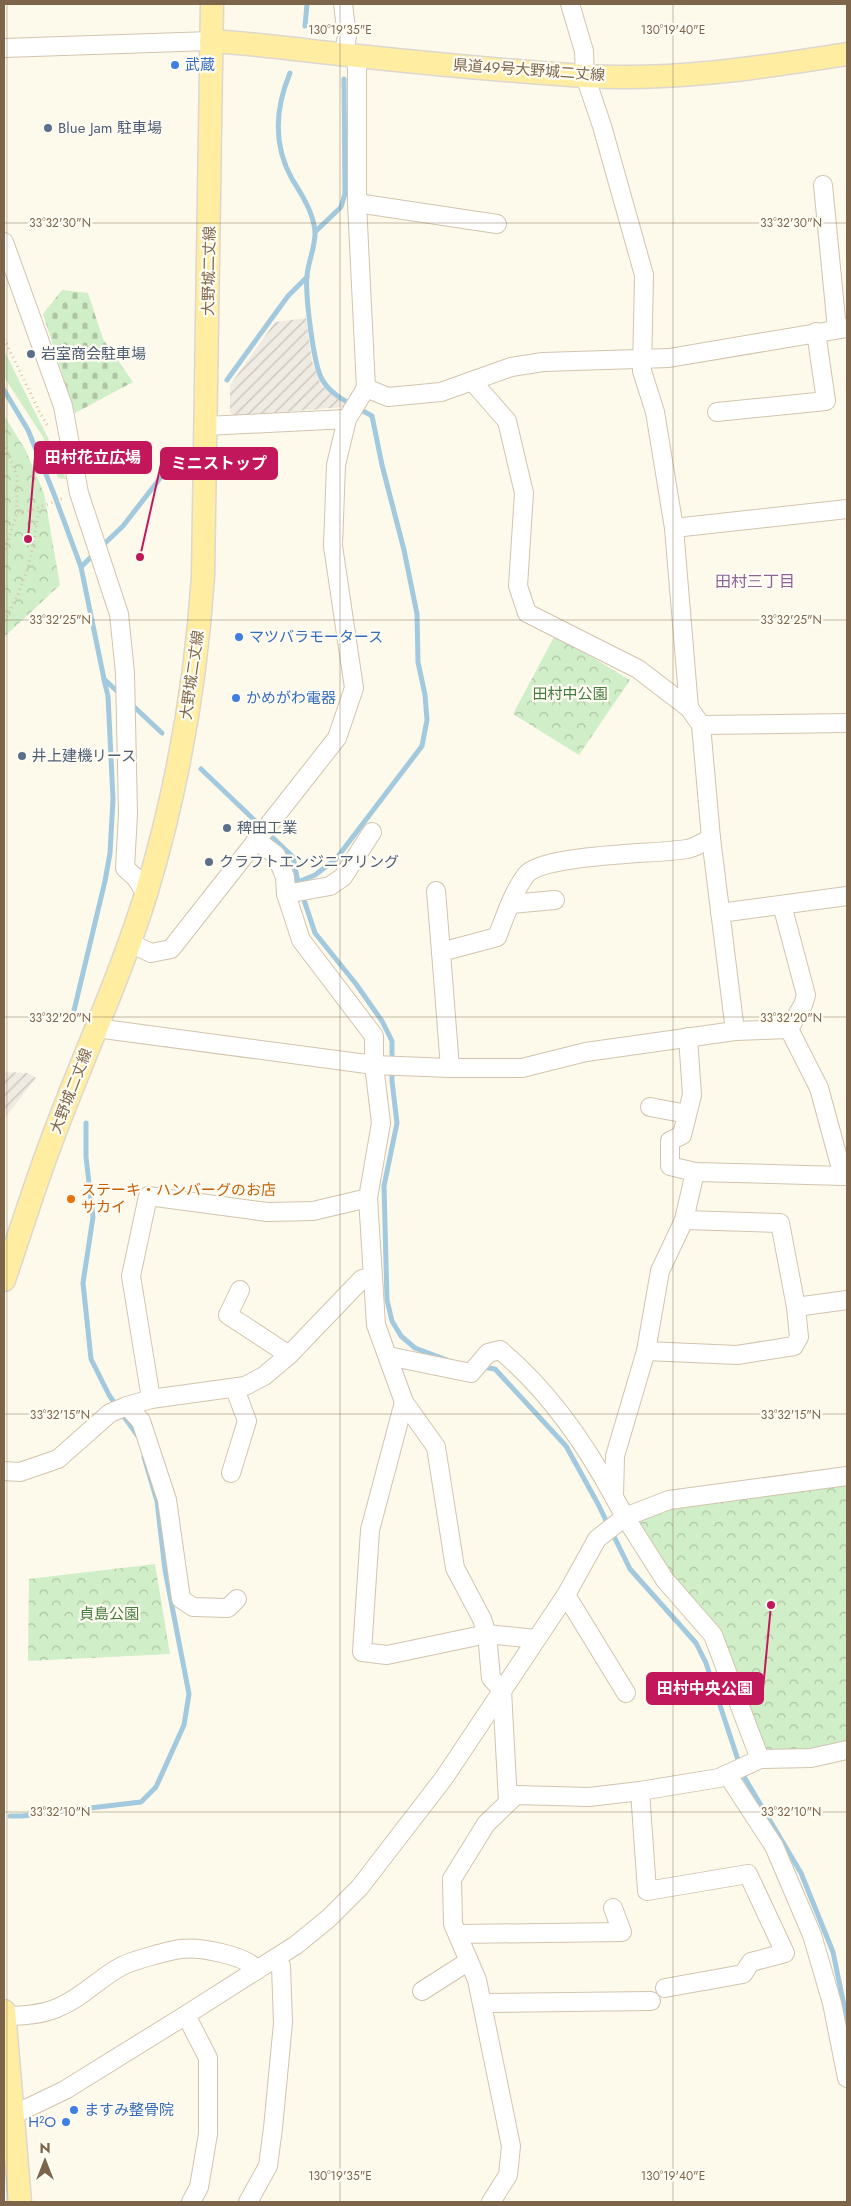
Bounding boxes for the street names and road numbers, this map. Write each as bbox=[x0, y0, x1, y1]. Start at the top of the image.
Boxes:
street label: 県道49号大野城二丈線 bbox=[452, 54, 606, 86]
street label: 大野城二丈線 bbox=[197, 226, 221, 316]
street label: 大野城二丈線 bbox=[175, 629, 209, 721]
street label: 大野城二丈線 bbox=[45, 1045, 97, 1137]

